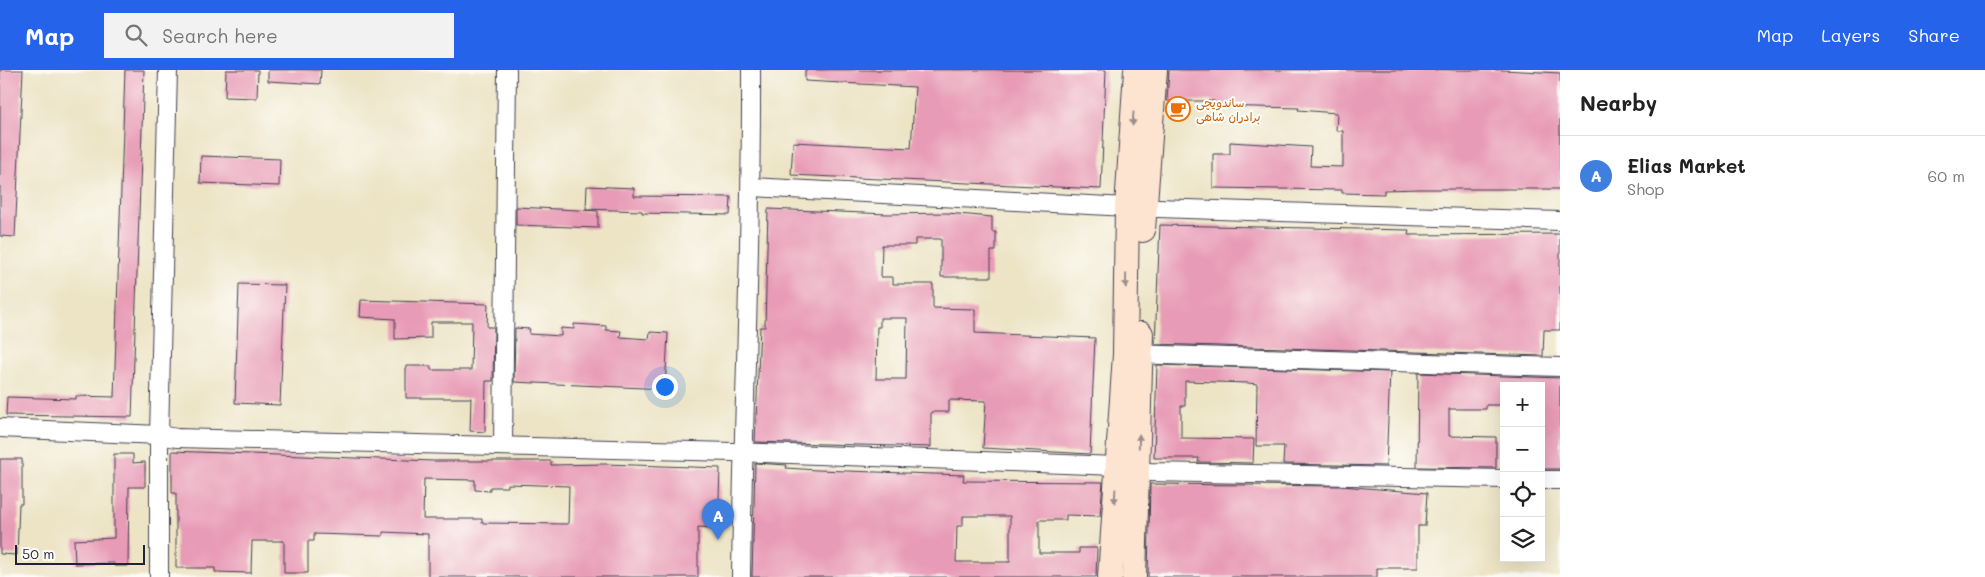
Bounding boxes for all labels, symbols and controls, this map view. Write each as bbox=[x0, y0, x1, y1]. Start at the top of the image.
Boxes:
search box bbox=[104, 13, 454, 58]
text: Map bbox=[25, 20, 74, 51]
icon: search bbox=[122, 21, 150, 49]
text: Search here bbox=[162, 23, 278, 48]
text: Map bbox=[1757, 23, 1793, 47]
text: Layers bbox=[1821, 23, 1880, 47]
text: Share bbox=[1908, 23, 1960, 47]
text: Nearby bbox=[1580, 89, 1657, 116]
place label: ساندویچی برادران شاهی bbox=[1196, 94, 1260, 125]
cafe icon: ساندویچی برادران شاهی bbox=[1165, 96, 1191, 122]
one-way arrow bbox=[1128, 111, 1136, 127]
text: Elias Market bbox=[1627, 153, 1746, 178]
text: A bbox=[1590, 165, 1602, 186]
text: 60 m bbox=[1928, 165, 1965, 186]
text: Shop bbox=[1627, 178, 1664, 199]
one-way arrow bbox=[1122, 273, 1130, 289]
your location bbox=[652, 374, 678, 400]
map controls bbox=[1500, 382, 1545, 562]
button: + bbox=[1500, 382, 1545, 427]
button: − bbox=[1500, 427, 1545, 472]
one-way arrow bbox=[1135, 433, 1143, 449]
button: locate bbox=[1500, 472, 1545, 517]
one-way arrow bbox=[1110, 488, 1118, 504]
pin: A bbox=[702, 499, 734, 540]
button: layers bbox=[1500, 517, 1545, 562]
scale bar bbox=[15, 542, 145, 565]
text: 50 m bbox=[22, 544, 54, 563]

